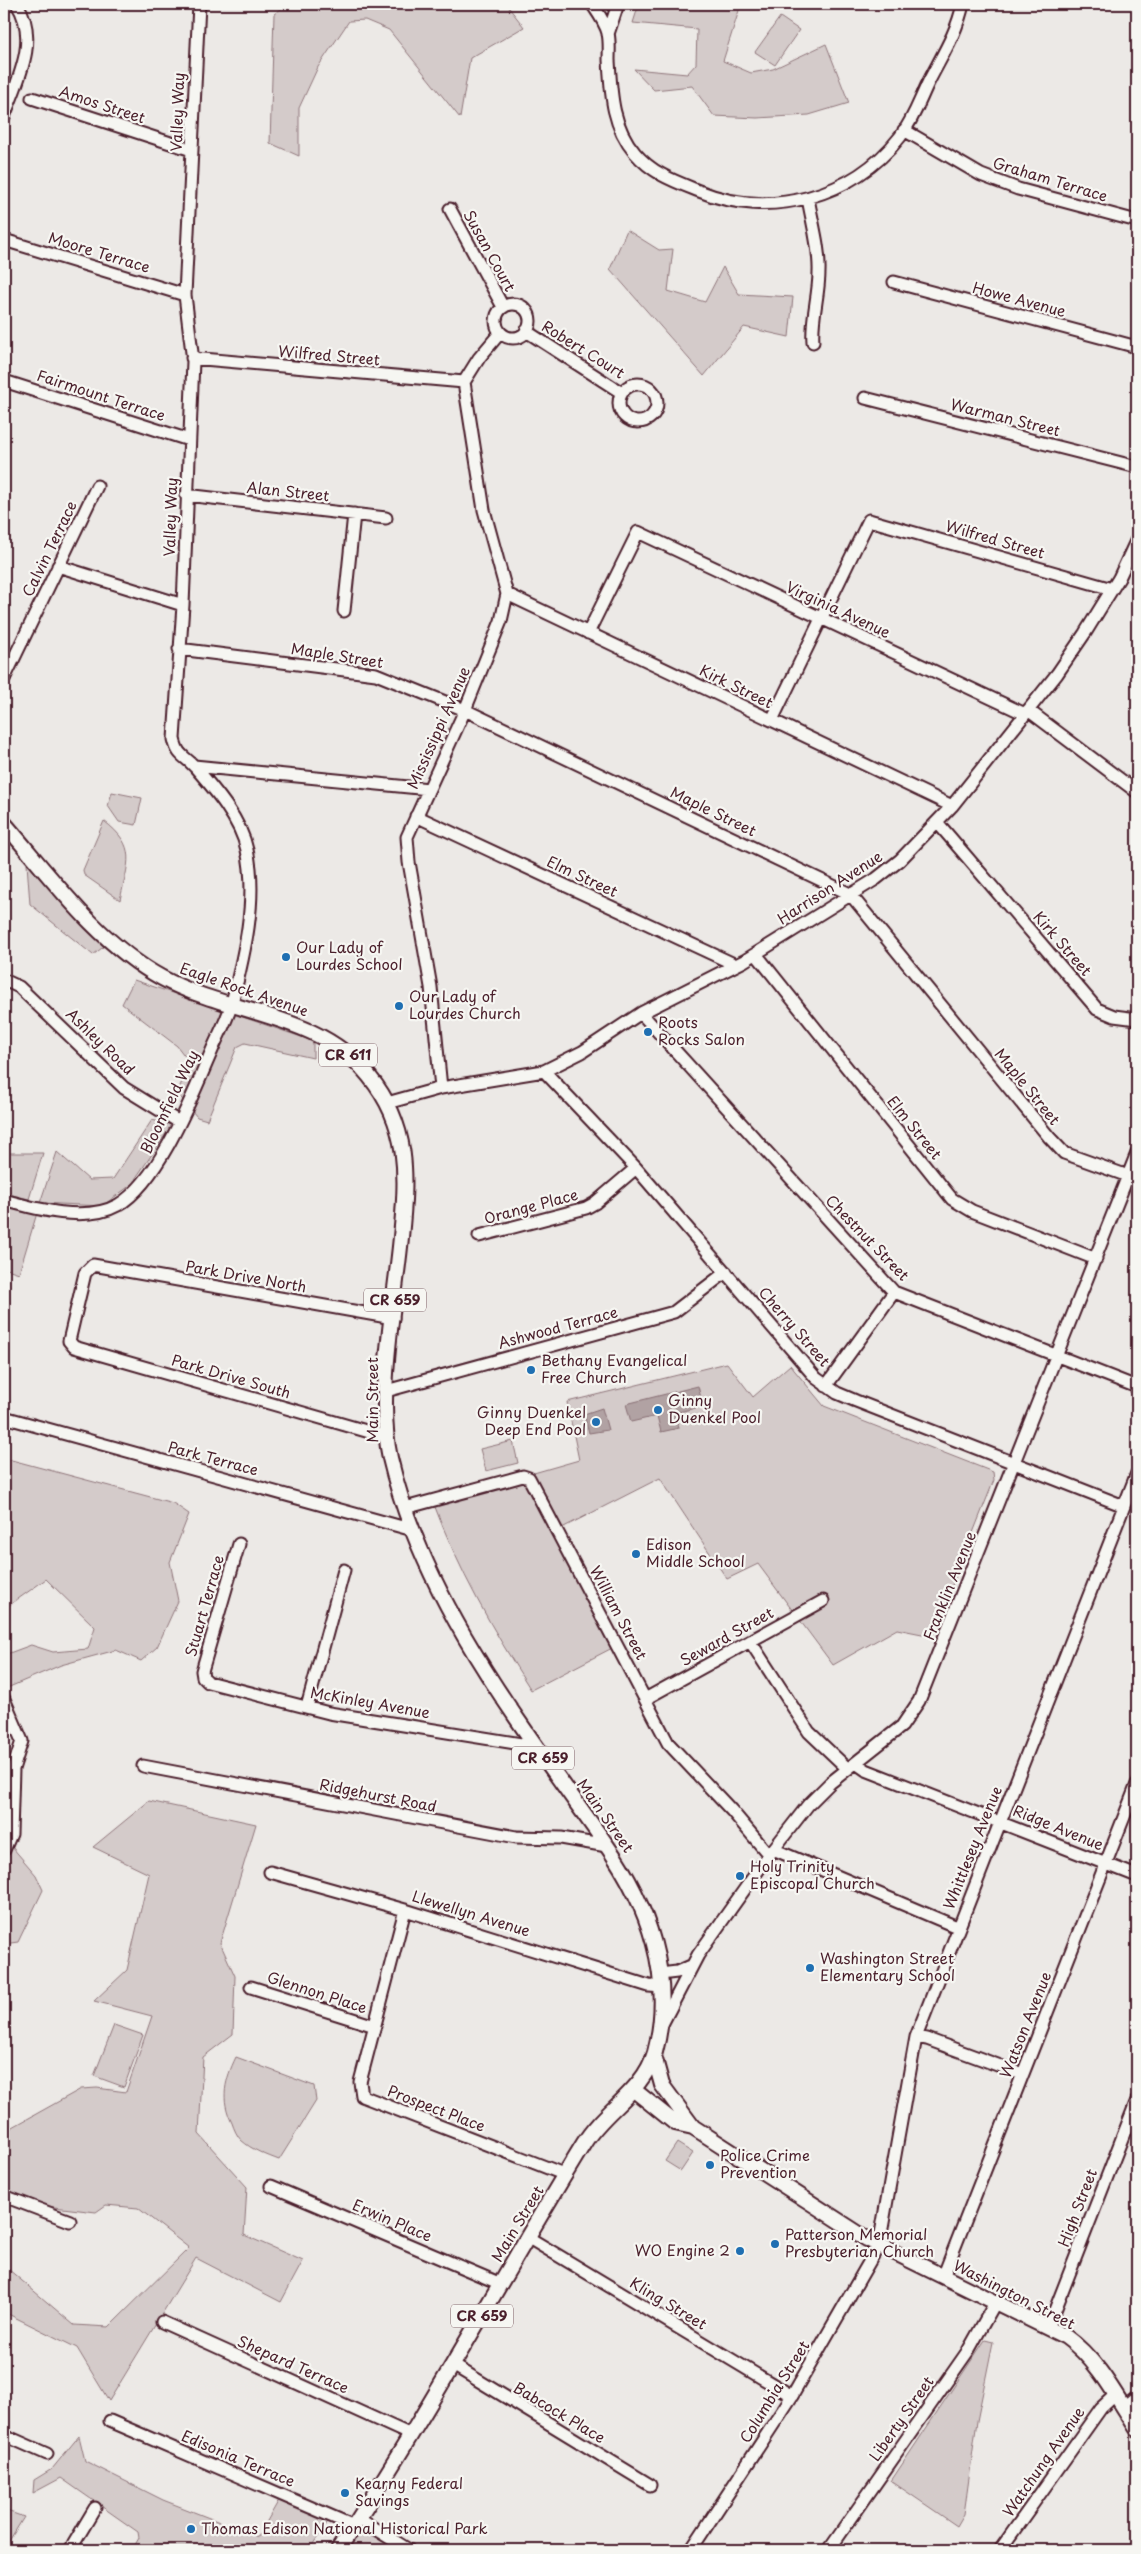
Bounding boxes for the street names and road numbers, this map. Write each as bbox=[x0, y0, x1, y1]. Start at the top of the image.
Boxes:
street label: Valley Way bbox=[164, 72, 189, 152]
street label: Amos Street bbox=[56, 79, 149, 128]
street label: Graham Terrace bbox=[990, 150, 1111, 207]
street label: Susan Court bbox=[458, 205, 522, 295]
street label: Moore Terrace bbox=[46, 225, 153, 278]
street label: Howe Avenue bbox=[970, 275, 1069, 322]
street label: Robert Court bbox=[538, 314, 630, 383]
street label: Wilfred Street bbox=[277, 339, 381, 370]
street label: Fairmount Terrace bbox=[34, 363, 169, 426]
street label: Warman Street bbox=[948, 392, 1063, 441]
street label: Alan Street bbox=[246, 475, 331, 506]
street label: Valley Way bbox=[157, 477, 182, 557]
street label: Calvin Terrace bbox=[15, 496, 82, 600]
street label: Wilfred Street bbox=[943, 513, 1048, 564]
street label: Virginia Avenue bbox=[783, 574, 895, 643]
street label: Maple Street bbox=[289, 636, 385, 673]
street label: Kirk Street bbox=[696, 658, 777, 713]
street label: Mississippi Avenue bbox=[400, 662, 475, 792]
street label: Maple Street bbox=[667, 780, 761, 841]
street label: Harrison Avenue bbox=[772, 844, 886, 929]
street label: Elm Street bbox=[543, 849, 622, 902]
street label: Kirk Street bbox=[1028, 906, 1098, 980]
street label: Eagle Rock Avenue bbox=[177, 956, 312, 1021]
street label: Ashley Road bbox=[61, 1002, 141, 1080]
street label: Maple Street bbox=[990, 1043, 1066, 1130]
road number: CR 611 bbox=[319, 1044, 377, 1066]
street label: Bloomfield Way bbox=[134, 1046, 204, 1157]
street label: Elm Street bbox=[882, 1090, 948, 1164]
street label: Orange Place bbox=[481, 1182, 580, 1229]
street label: Chestnut Street bbox=[821, 1189, 915, 1285]
street label: Park Drive North bbox=[184, 1254, 309, 1297]
street label: Cherry Street bbox=[754, 1281, 836, 1371]
road number: CR 659 bbox=[364, 1288, 426, 1312]
street label: Ashwood Terrace bbox=[495, 1300, 620, 1354]
street label: Park Drive South bbox=[169, 1348, 294, 1404]
street label: Main Street bbox=[360, 1357, 383, 1443]
street label: Park Terrace bbox=[166, 1434, 261, 1481]
street label: Franklin Avenue bbox=[916, 1527, 981, 1643]
street label: Stuart Terrace bbox=[178, 1552, 229, 1659]
street label: William Street bbox=[585, 1561, 654, 1664]
street label: Seward Street bbox=[675, 1600, 777, 1671]
street label: McKinley Avenue bbox=[309, 1680, 432, 1723]
road number: CR 659 bbox=[512, 1746, 574, 1770]
street label: Ridgehurst Road bbox=[318, 1772, 439, 1817]
street label: Main Street bbox=[572, 1773, 640, 1857]
street label: Whittlesey Avenue bbox=[936, 1782, 1007, 1912]
street label: Ridge Avenue bbox=[1010, 1798, 1107, 1855]
street label: Llewellyn Avenue bbox=[409, 1884, 533, 1941]
street label: Glennon Place bbox=[265, 1965, 370, 2019]
street label: Watson Avenue bbox=[993, 1968, 1056, 2081]
street label: Prospect Place bbox=[384, 2078, 489, 2137]
street label: High Street bbox=[1051, 2165, 1102, 2250]
street label: Main Street bbox=[485, 2181, 549, 2266]
street label: Erwin Place bbox=[349, 2193, 436, 2247]
street label: Washington Street bbox=[950, 2253, 1080, 2334]
street label: Kling Street bbox=[626, 2271, 712, 2335]
road number: CR 659 bbox=[451, 2304, 513, 2328]
street label: Shepard Terrace bbox=[234, 2329, 353, 2398]
street label: Columbia Street bbox=[733, 2335, 815, 2447]
street label: Liberty Street bbox=[863, 2371, 939, 2465]
street label: Babcock Place bbox=[509, 2375, 610, 2448]
street label: Watchung Avenue bbox=[996, 2401, 1089, 2521]
street label: Edisonia Terrace bbox=[178, 2423, 299, 2492]

